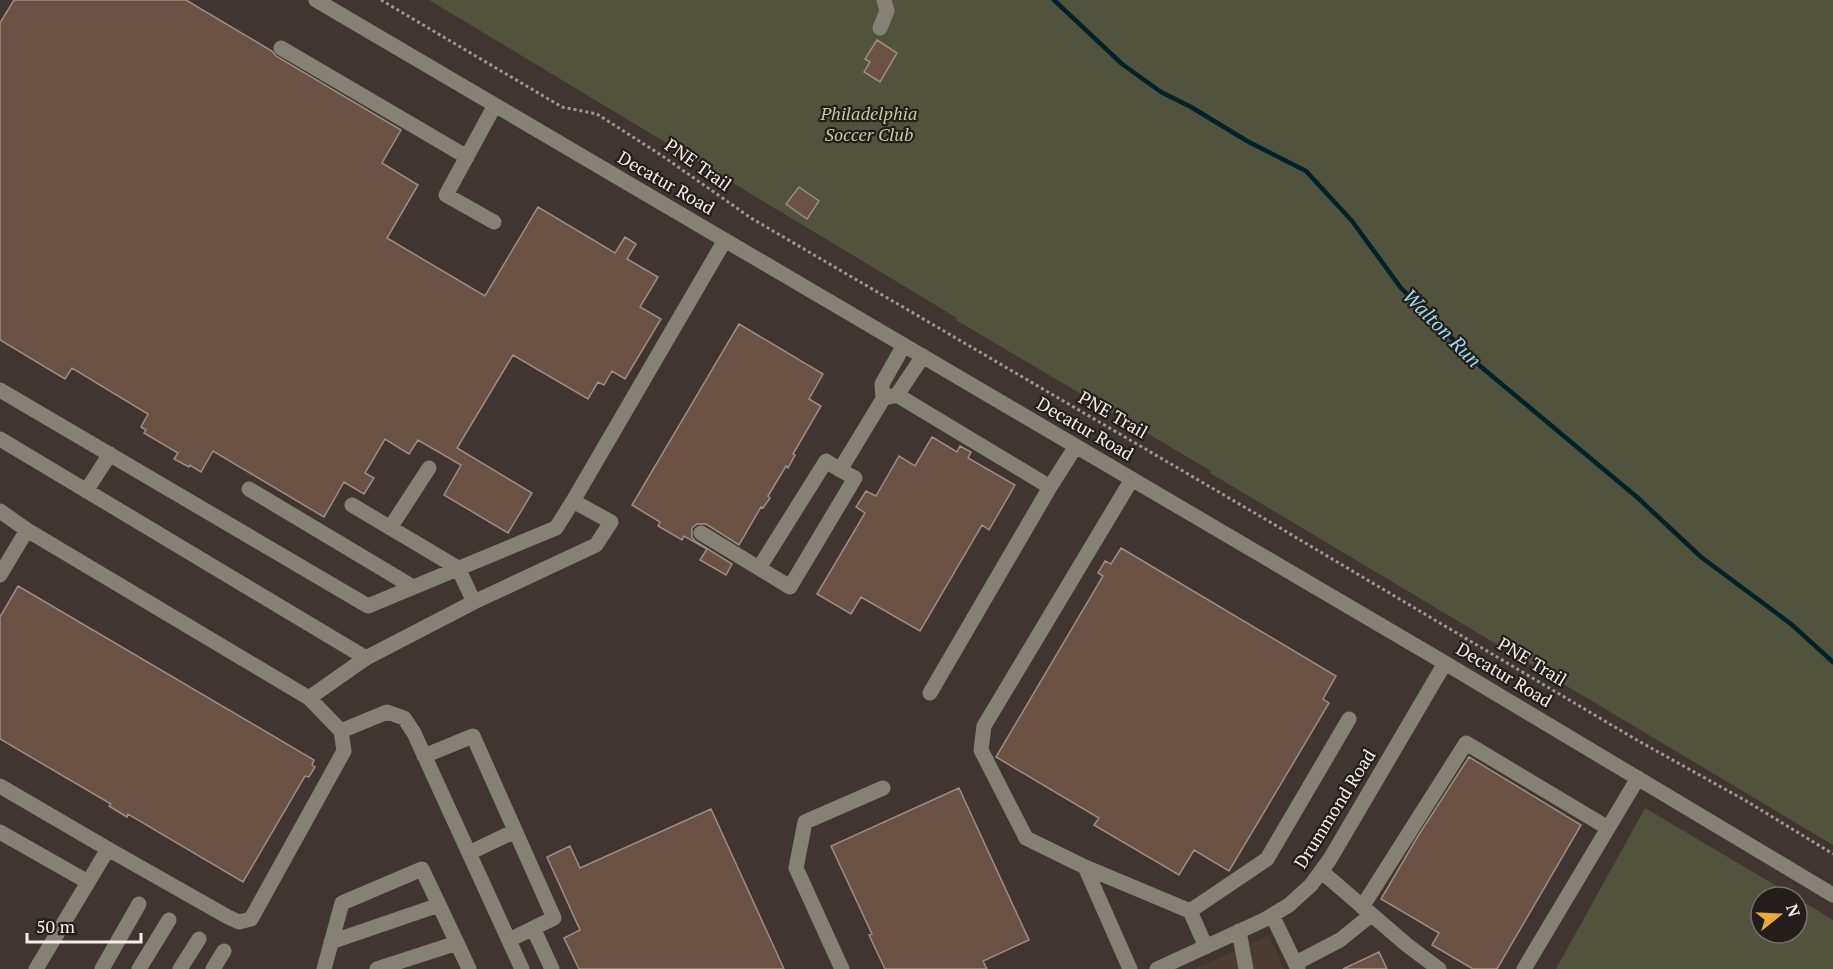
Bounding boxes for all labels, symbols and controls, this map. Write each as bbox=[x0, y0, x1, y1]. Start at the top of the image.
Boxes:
park label: Philadelphia Soccer Club bbox=[820, 101, 917, 146]
street label: PNE Trail bbox=[660, 132, 737, 196]
street label: Decatur Road bbox=[614, 145, 719, 219]
water label: Walton Run bbox=[1397, 282, 1488, 373]
street label: PNE Trail bbox=[1075, 385, 1152, 444]
street label: Decatur Road bbox=[1033, 391, 1138, 465]
street label: PNE Trail bbox=[1494, 631, 1571, 691]
street label: Decatur Road bbox=[1452, 636, 1557, 712]
street label: Drummond Road bbox=[1288, 744, 1380, 873]
north arrow bbox=[1749, 885, 1809, 945]
text: N bbox=[1781, 901, 1806, 920]
scale bar bbox=[27, 906, 141, 944]
text: 50 m bbox=[36, 914, 76, 938]

